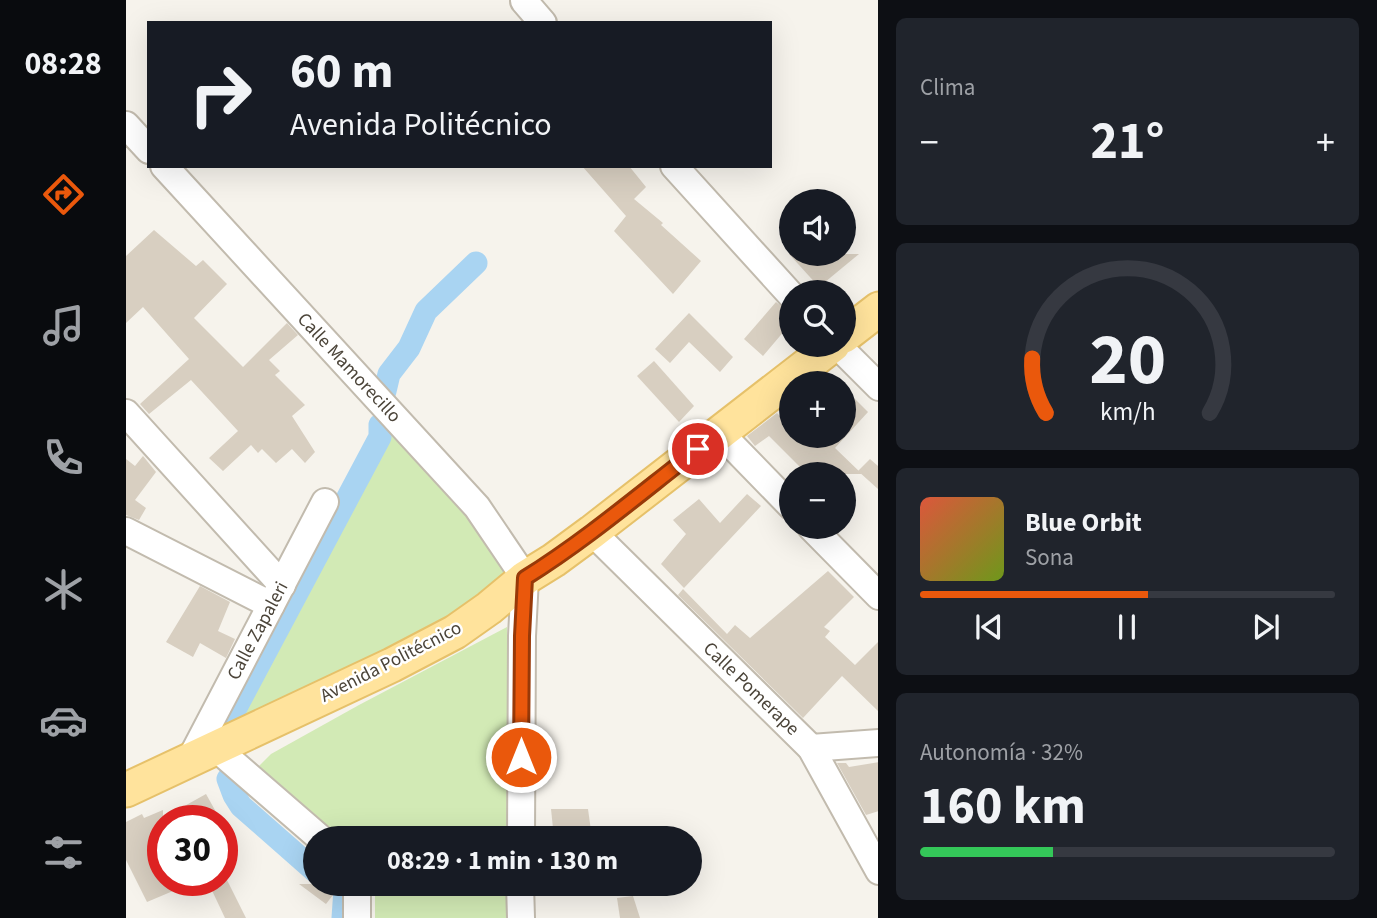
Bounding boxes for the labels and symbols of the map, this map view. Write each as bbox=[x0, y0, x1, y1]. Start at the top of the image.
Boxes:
street label: Calle Mamorecillo bbox=[291, 307, 407, 429]
pin bbox=[668, 419, 728, 479]
street label: Calle Zapaleri bbox=[221, 577, 295, 685]
street label: Avenida Politécnico bbox=[316, 615, 466, 709]
street label: Calle Pomerape bbox=[697, 636, 805, 742]
position arrow bbox=[484, 720, 558, 794]
speed limit sign: 30 bbox=[147, 805, 238, 896]

